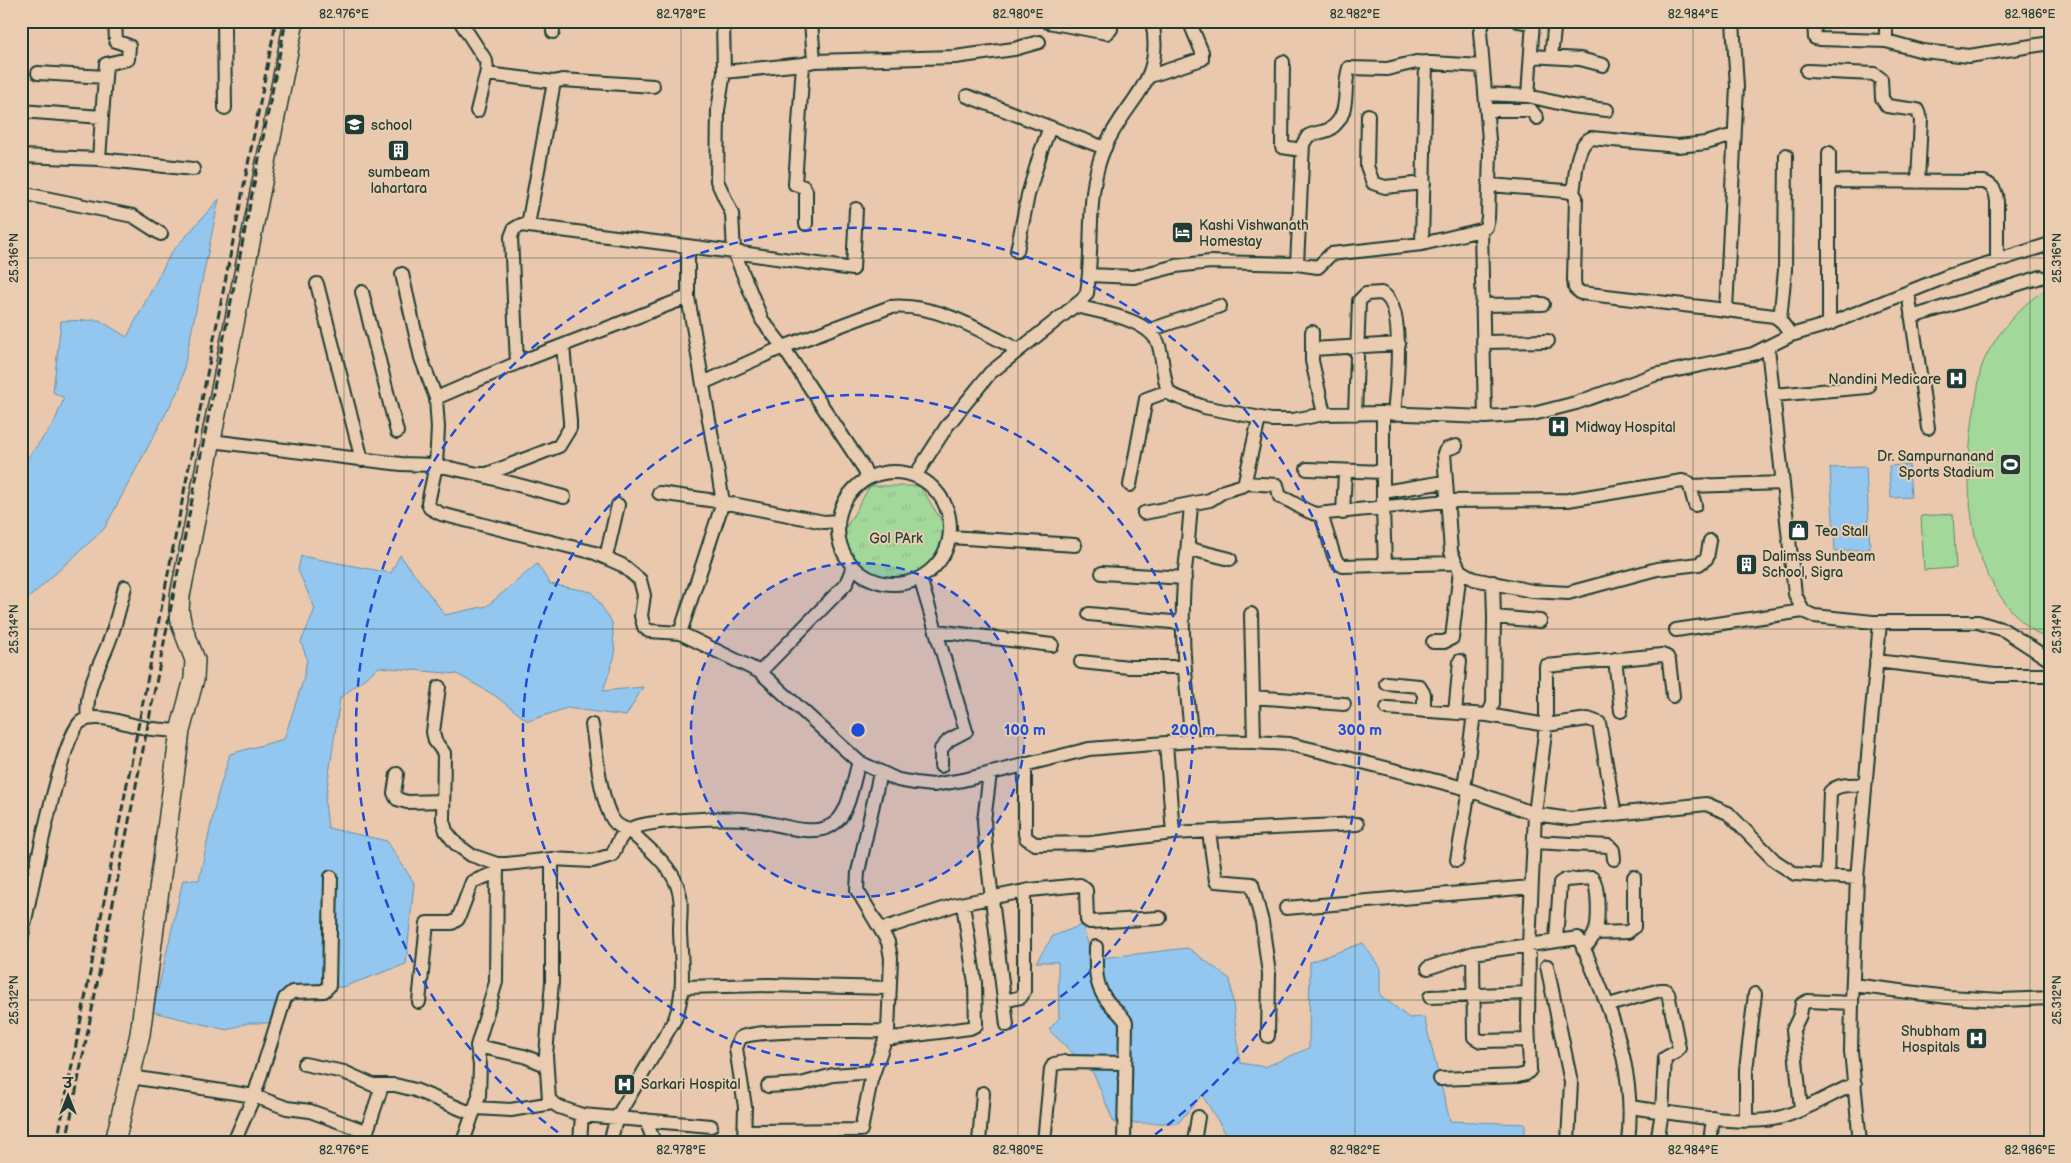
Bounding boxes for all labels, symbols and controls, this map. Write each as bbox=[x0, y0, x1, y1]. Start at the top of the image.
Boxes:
text: 82.976°E bbox=[319, 7, 369, 22]
text: 82.978°E bbox=[656, 7, 706, 22]
text: 82.980°E bbox=[993, 7, 1044, 22]
text: 82.982°E bbox=[1330, 7, 1380, 22]
text: 82.984°E bbox=[1668, 7, 1718, 22]
text: 82.986°E bbox=[2005, 7, 2056, 22]
school or university icon: school bbox=[343, 113, 367, 137]
place label: school bbox=[371, 117, 412, 134]
building icon: sumbeam lahartara bbox=[387, 138, 411, 162]
place label: sumbeam lahartara bbox=[368, 164, 430, 197]
place label: Kashi Vishwanath Homestay bbox=[1199, 217, 1309, 250]
hotel icon: Kashi Vishwanath Homestay bbox=[1171, 221, 1195, 245]
text: 25.316°N bbox=[7, 233, 22, 283]
text: 25.316°N bbox=[2050, 233, 2065, 283]
hospital icon: Nandini Medicare bbox=[1945, 367, 1969, 391]
place label: Nandini Medicare bbox=[1828, 371, 1941, 388]
hospital icon: Midway Hospital bbox=[1547, 415, 1571, 439]
place label: Midway Hospital bbox=[1575, 419, 1676, 436]
place label: Dr. Sampurnanand Sports Stadium bbox=[1877, 448, 1994, 481]
sports icon: Dr. Sampurnanand Sports Stadium bbox=[1998, 452, 2022, 476]
shop icon: Tea Stall bbox=[1787, 519, 1811, 543]
place label: Tea Stall bbox=[1815, 523, 1868, 540]
park label: Gol PArk bbox=[869, 530, 923, 547]
place label: Dalimss Sunbeam School, Sigra bbox=[1762, 548, 1875, 581]
building icon: Dalimss Sunbeam School, Sigra bbox=[1734, 552, 1758, 576]
text: 25.314°N bbox=[7, 604, 22, 654]
text: 25.314°N bbox=[2050, 604, 2065, 654]
centre of rings bbox=[849, 721, 867, 739]
text: 100 m bbox=[1004, 721, 1046, 740]
text: 200 m bbox=[1171, 721, 1215, 740]
text: 300 m bbox=[1338, 721, 1382, 740]
text: 25.312°N bbox=[7, 975, 22, 1025]
text: 25.312°N bbox=[2050, 975, 2065, 1025]
place label: Shubham Hospitals bbox=[1901, 1023, 1960, 1056]
hospital icon: Shubham Hospitals bbox=[1964, 1027, 1988, 1051]
north arrow bbox=[42, 1070, 92, 1120]
hospital icon: Sarkari Hospital bbox=[613, 1072, 637, 1096]
text: उ bbox=[61, 1075, 74, 1092]
place label: Sarkari Hospital bbox=[641, 1076, 741, 1093]
text: 82.976°E bbox=[319, 1143, 369, 1158]
text: 82.978°E bbox=[656, 1143, 706, 1158]
text: 82.980°E bbox=[993, 1143, 1044, 1158]
text: 82.982°E bbox=[1330, 1143, 1380, 1158]
text: 82.984°E bbox=[1668, 1143, 1718, 1158]
text: 82.986°E bbox=[2005, 1143, 2056, 1158]

